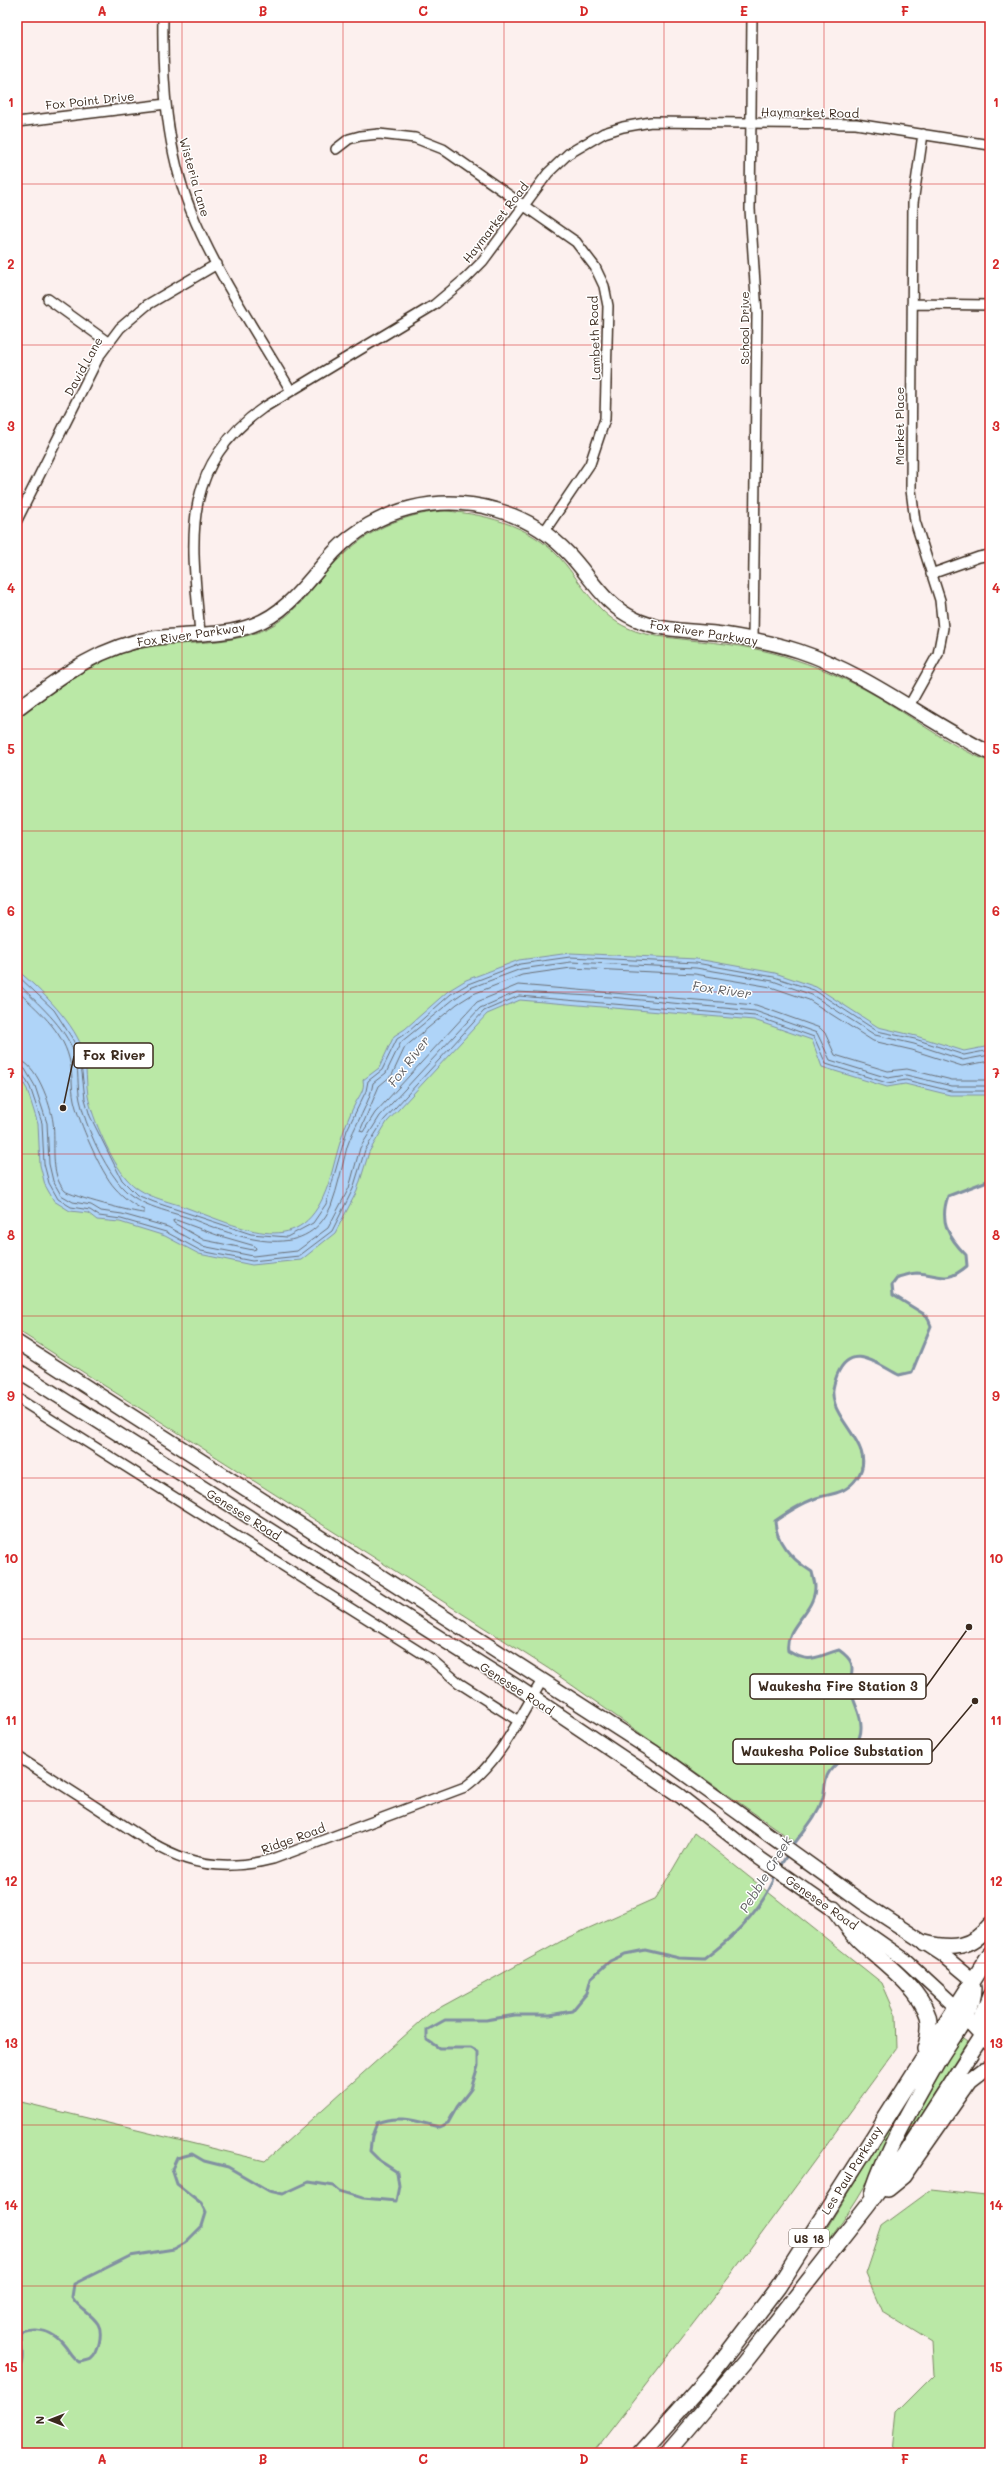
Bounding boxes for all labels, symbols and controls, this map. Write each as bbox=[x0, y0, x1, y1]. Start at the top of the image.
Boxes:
text: A bbox=[97, 2, 107, 19]
text: B bbox=[259, 2, 268, 19]
text: C bbox=[418, 2, 428, 19]
text: D bbox=[579, 2, 589, 19]
text: E bbox=[740, 2, 748, 19]
text: F bbox=[901, 2, 909, 19]
street label: Fox Point Drive bbox=[45, 87, 135, 113]
text: 1 bbox=[8, 93, 14, 110]
text: 1 bbox=[993, 93, 999, 110]
street label: Haymarket Road bbox=[761, 103, 860, 121]
street label: Wisteria Lane bbox=[176, 136, 214, 218]
street label: Haymarket Road bbox=[458, 178, 532, 266]
text: 2 bbox=[7, 255, 15, 272]
text: 2 bbox=[992, 255, 1000, 272]
street label: School Drive bbox=[736, 291, 752, 365]
street label: Lambeth Road bbox=[585, 295, 603, 380]
street label: David Lane bbox=[60, 334, 106, 398]
street label: Market Place bbox=[891, 387, 907, 465]
text: 3 bbox=[7, 417, 15, 434]
text: 3 bbox=[992, 417, 1000, 434]
text: 4 bbox=[7, 579, 15, 596]
text: 4 bbox=[992, 579, 1000, 596]
street label: Fox River Parkway bbox=[649, 616, 759, 648]
street label: Fox River Parkway bbox=[136, 618, 246, 650]
text: 5 bbox=[7, 740, 15, 757]
text: 5 bbox=[992, 740, 1000, 757]
text: 6 bbox=[7, 902, 15, 919]
text: 6 bbox=[992, 902, 1000, 919]
water label: Fox River bbox=[691, 976, 753, 1002]
water label: Fox River bbox=[383, 1032, 433, 1090]
callout: Fox River bbox=[74, 1043, 153, 1068]
text: Fox River bbox=[83, 1046, 146, 1063]
text: 7 bbox=[7, 1064, 15, 1081]
text: 7 bbox=[992, 1064, 1000, 1081]
text: 8 bbox=[7, 1226, 15, 1243]
text: 8 bbox=[992, 1226, 1000, 1243]
text: 9 bbox=[7, 1387, 15, 1404]
text: 9 bbox=[992, 1387, 1000, 1404]
street label: Genesee Road bbox=[204, 1485, 285, 1543]
text: 10 bbox=[4, 1549, 18, 1566]
text: 10 bbox=[989, 1549, 1003, 1566]
street label: Genesee Road bbox=[477, 1658, 557, 1718]
callout: Waukesha Fire Station 3 bbox=[750, 1674, 926, 1699]
text: Waukesha Fire Station 3 bbox=[758, 1677, 918, 1694]
text: 11 bbox=[5, 1711, 17, 1728]
text: 11 bbox=[990, 1711, 1002, 1728]
callout: Waukesha Police Substation bbox=[733, 1739, 932, 1764]
text: Waukesha Police Substation bbox=[741, 1742, 923, 1759]
street label: Ridge Road bbox=[259, 1819, 328, 1857]
water label: Pebble Creek bbox=[735, 1832, 796, 1915]
street label: Genesee Road bbox=[783, 1871, 862, 1933]
text: 12 bbox=[4, 1872, 18, 1889]
text: 12 bbox=[989, 1872, 1003, 1889]
text: 13 bbox=[4, 2034, 18, 2051]
text: 13 bbox=[989, 2034, 1003, 2051]
street label: Les Paul Parkway bbox=[817, 2123, 885, 2217]
text: 14 bbox=[4, 2196, 18, 2213]
text: 14 bbox=[989, 2196, 1003, 2213]
road number: US 18 bbox=[789, 2229, 829, 2247]
text: 15 bbox=[4, 2358, 18, 2375]
text: 15 bbox=[989, 2358, 1003, 2375]
north arrow bbox=[30, 2400, 70, 2440]
text: N bbox=[32, 2416, 47, 2424]
text: A bbox=[97, 2450, 107, 2467]
text: B bbox=[259, 2450, 268, 2467]
text: C bbox=[418, 2450, 428, 2467]
text: D bbox=[579, 2450, 589, 2467]
text: E bbox=[740, 2450, 748, 2467]
text: F bbox=[901, 2450, 909, 2467]

